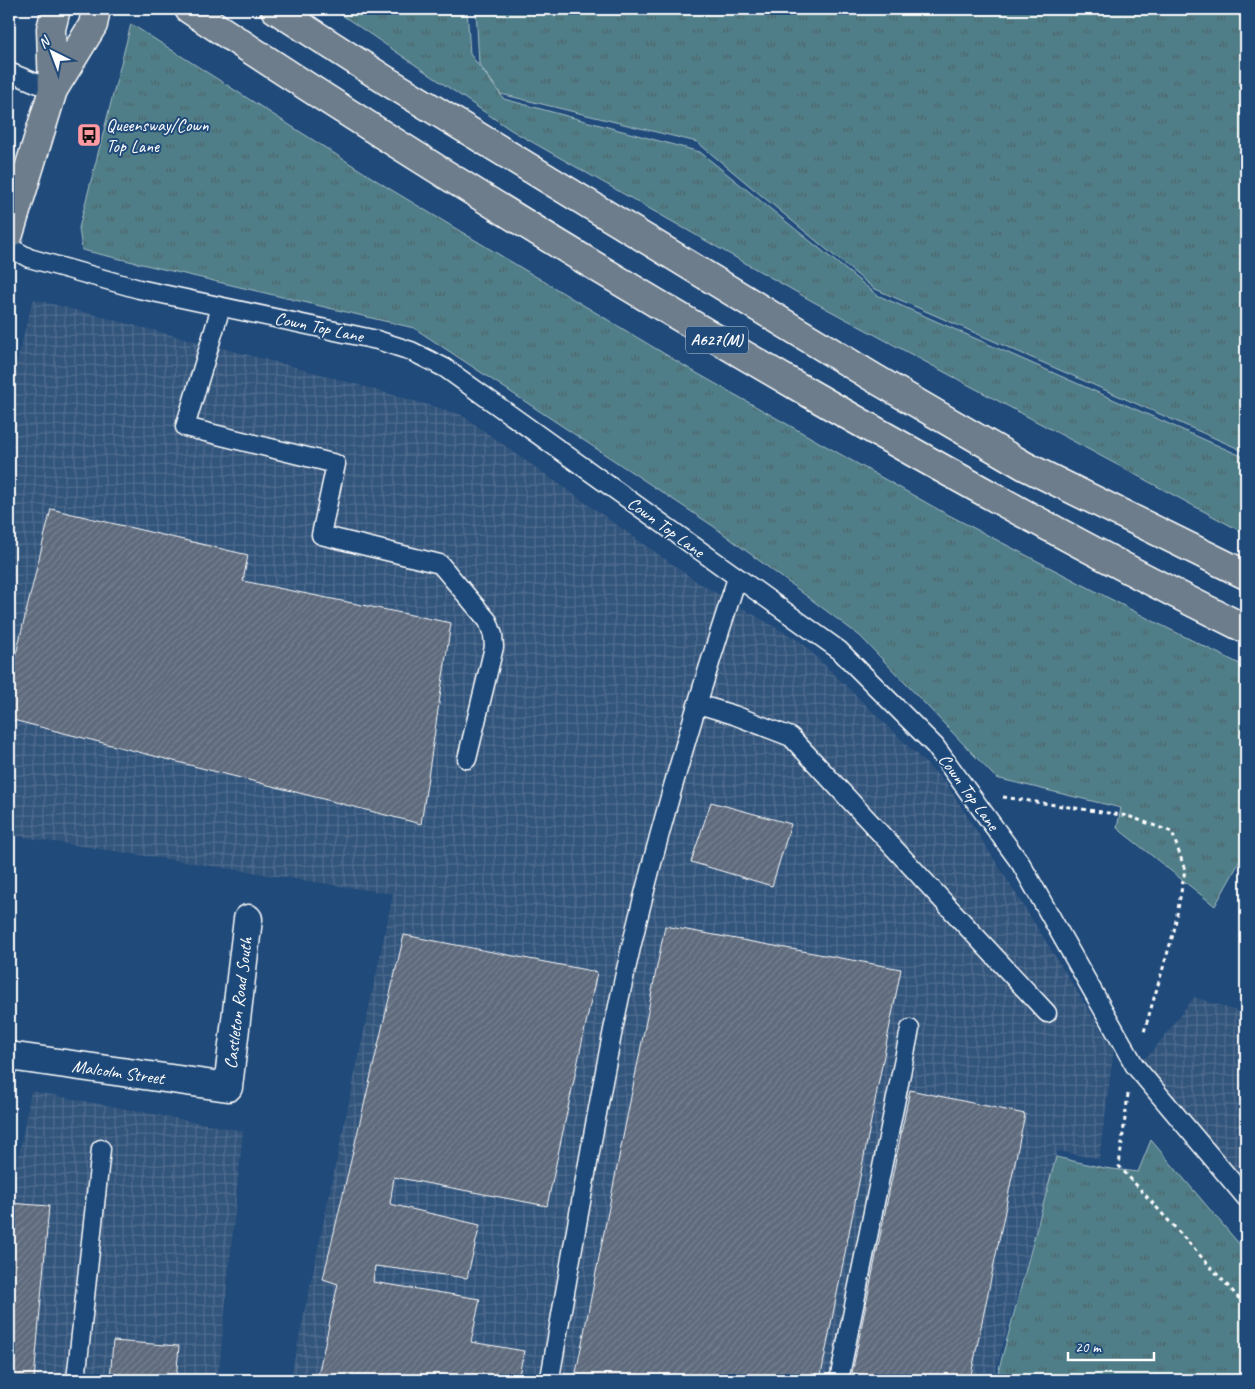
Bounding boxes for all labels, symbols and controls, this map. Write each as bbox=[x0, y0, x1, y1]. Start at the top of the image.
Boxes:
north arrow bbox=[28, 28, 78, 78]
text: N bbox=[35, 32, 54, 52]
place label: Queensway/Cown Top Lane bbox=[106, 114, 209, 157]
bus stop icon: Queensway/Cown Top Lane bbox=[76, 122, 102, 148]
street label: Cown Top Lane bbox=[273, 307, 366, 347]
road number: A627(M) bbox=[686, 326, 748, 354]
street label: Cown Top Lane bbox=[623, 492, 710, 563]
street label: Cown Top Lane bbox=[934, 749, 1005, 836]
street label: Castleton Road South bbox=[219, 935, 257, 1070]
street label: Malcolm Street bbox=[70, 1055, 168, 1090]
scale bar bbox=[1068, 1329, 1154, 1361]
text: 20 m bbox=[1075, 1338, 1102, 1357]

